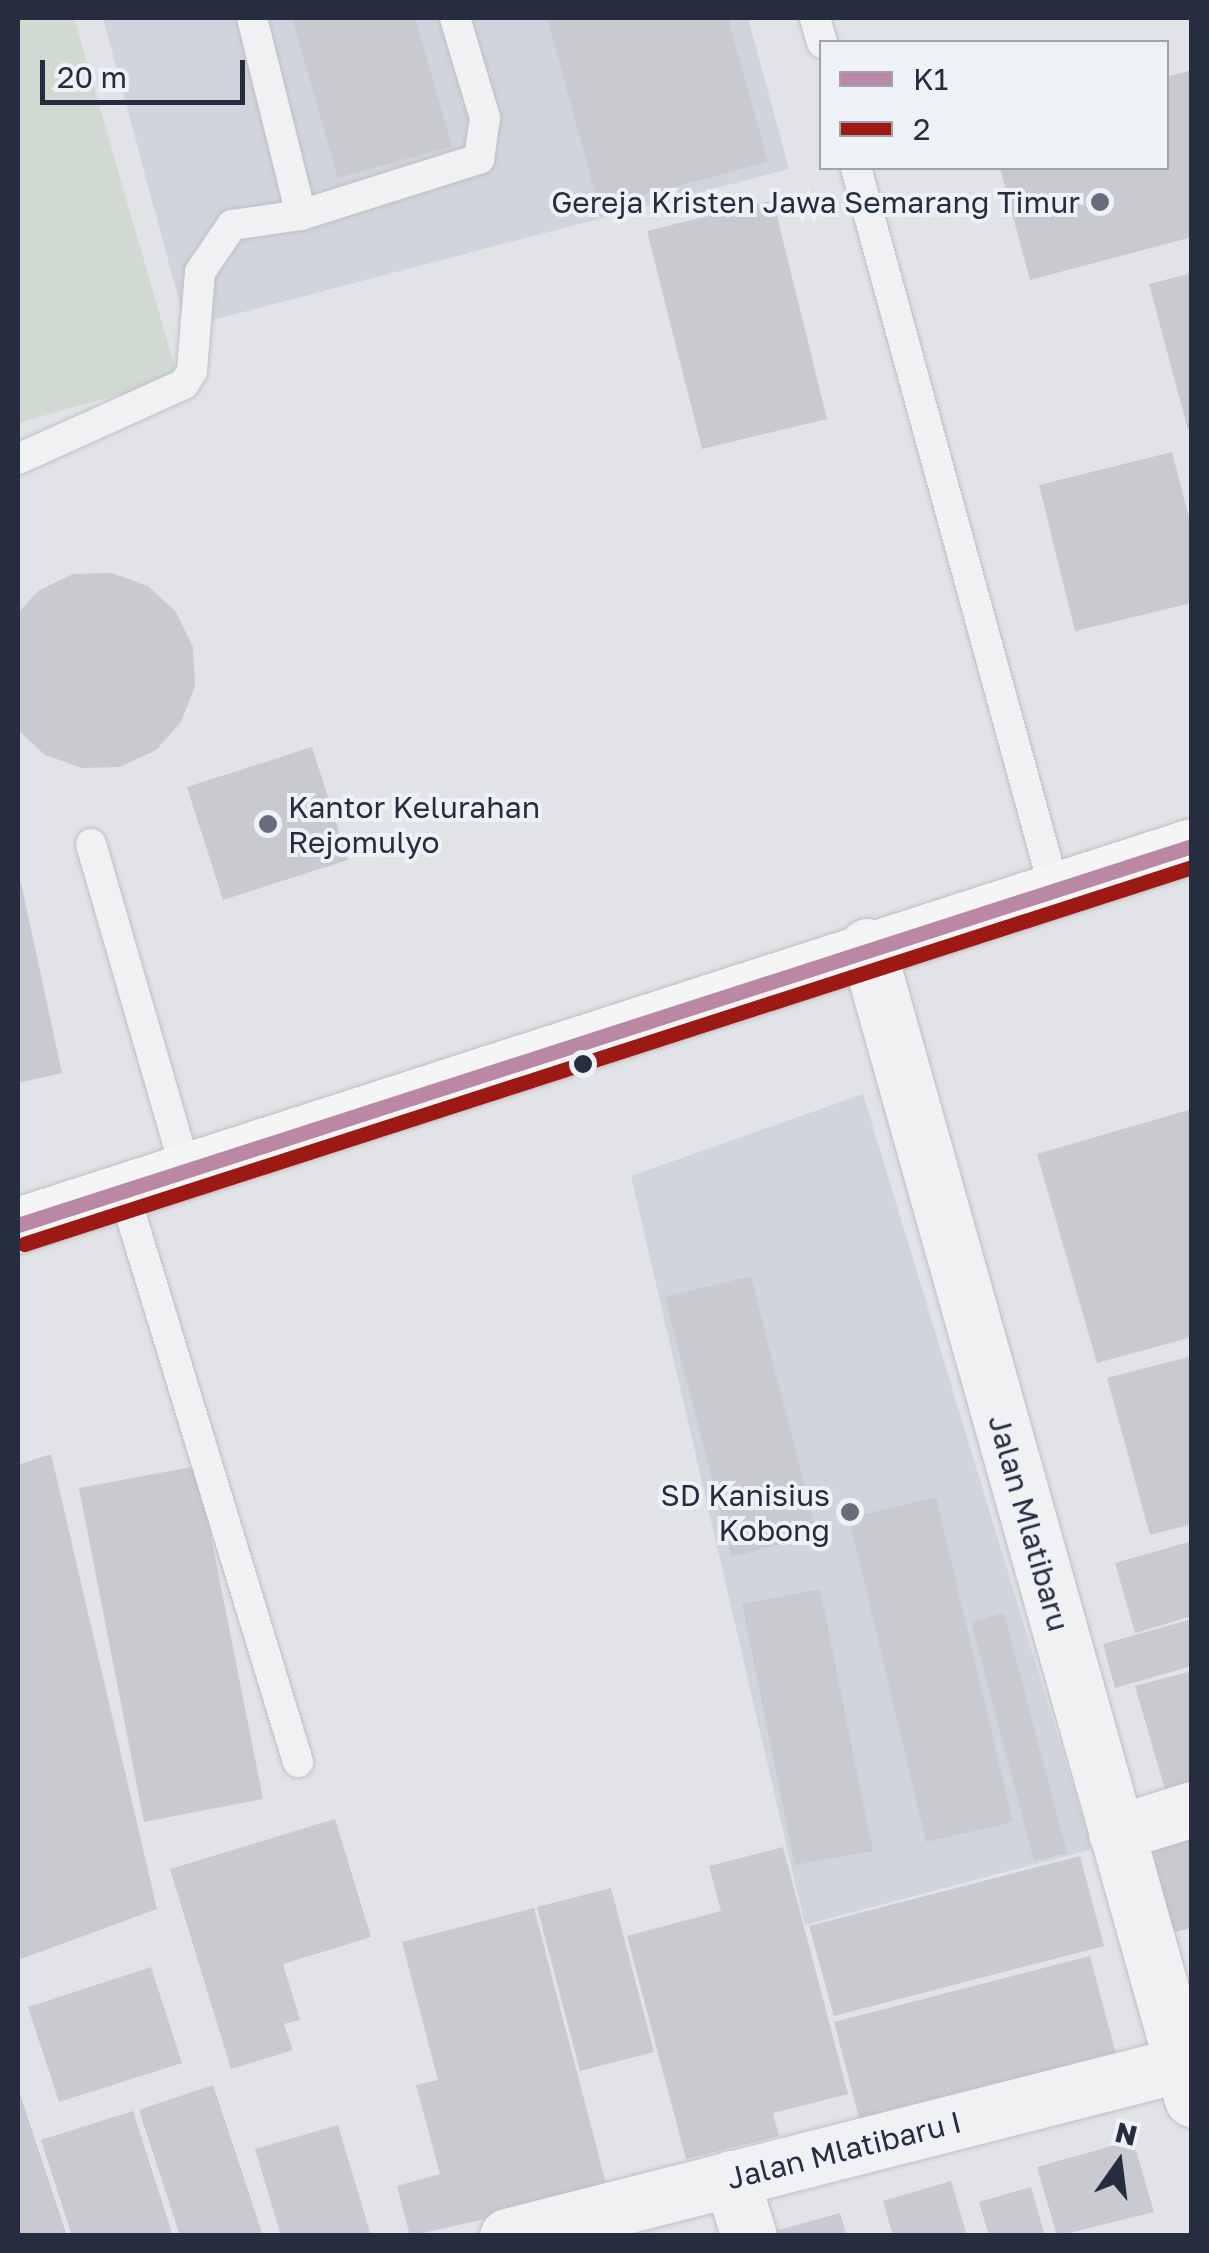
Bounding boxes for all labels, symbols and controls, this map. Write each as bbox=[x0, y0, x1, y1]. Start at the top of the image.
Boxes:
scale bar bbox=[45, 40, 250, 102]
legend bbox=[819, 40, 1169, 170]
text: 20 m bbox=[57, 59, 127, 95]
text: K1 bbox=[913, 61, 948, 97]
text: 2 bbox=[913, 111, 930, 147]
place label: Gereja Kristen Jawa Semarang Timur bbox=[551, 184, 1080, 220]
marker: Gereja Kristen Jawa Semarang Timur bbox=[1089, 191, 1111, 213]
place label: Kantor Kelurahan Rejomulyo bbox=[288, 789, 540, 860]
marker: Kantor Kelurahan Rejomulyo bbox=[257, 813, 279, 835]
unlabelled marker bbox=[573, 1054, 593, 1074]
street label: Jalan Mlatibaru bbox=[981, 1411, 1077, 1635]
place label: SD Kanisius Kobong bbox=[660, 1477, 830, 1548]
marker: SD Kanisius Kobong bbox=[839, 1501, 861, 1523]
street label: Jalan Mlatibaru I bbox=[723, 2103, 965, 2197]
north arrow bbox=[1069, 2113, 1169, 2213]
text: N bbox=[1112, 2115, 1141, 2152]

